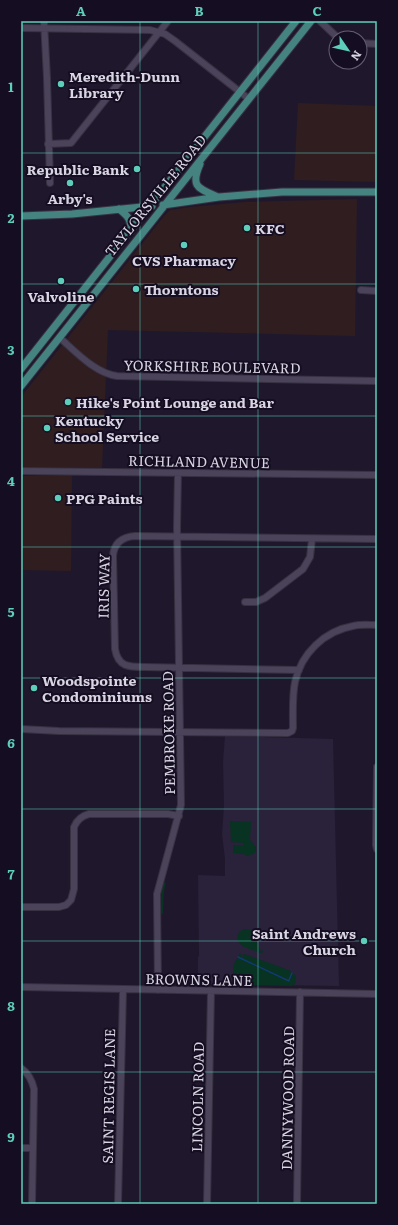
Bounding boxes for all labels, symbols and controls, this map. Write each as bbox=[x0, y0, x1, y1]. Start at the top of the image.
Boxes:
text: A bbox=[76, 1, 86, 20]
text: B bbox=[195, 1, 204, 20]
text: C bbox=[312, 1, 322, 20]
north arrow bbox=[328, 30, 368, 70]
text: N bbox=[348, 48, 366, 64]
place label: Meredith-Dunn Library bbox=[69, 66, 180, 102]
text: 1 bbox=[8, 77, 14, 96]
marker: Meredith-Dunn Library bbox=[56, 79, 66, 89]
street label: TAYLORSVILLE ROAD bbox=[100, 130, 211, 260]
place label: Republic Bank bbox=[26, 159, 130, 179]
marker: Republic Bank bbox=[132, 164, 142, 174]
marker: Arby's bbox=[65, 178, 75, 188]
place label: Arby's bbox=[47, 188, 93, 208]
text: 2 bbox=[8, 208, 15, 227]
place label: KFC bbox=[255, 218, 285, 238]
marker: KFC bbox=[242, 223, 252, 233]
marker: CVS Pharmacy bbox=[179, 240, 189, 250]
place label: CVS Pharmacy bbox=[132, 250, 236, 270]
marker: Valvoline bbox=[56, 276, 66, 286]
place label: Thorntons bbox=[144, 279, 219, 299]
marker: Thorntons bbox=[131, 284, 141, 294]
place label: Valvoline bbox=[27, 286, 95, 306]
text: 3 bbox=[7, 340, 15, 359]
street label: YORKSHIRE BOULEVARD bbox=[123, 354, 301, 378]
place label: Hike's Point Lounge and Bar bbox=[76, 392, 274, 412]
marker: Hike's Point Lounge and Bar bbox=[63, 397, 73, 407]
place label: Kentucky School Service bbox=[55, 410, 159, 446]
marker: Kentucky School Service bbox=[42, 423, 52, 433]
street label: RICHLAND AVENUE bbox=[128, 450, 270, 472]
text: 4 bbox=[7, 471, 15, 490]
place label: PPG Paints bbox=[66, 488, 142, 508]
marker: PPG Paints bbox=[53, 493, 63, 503]
street label: IRIS WAY bbox=[92, 553, 114, 619]
text: 5 bbox=[7, 602, 15, 621]
place label: Woodspointe Condominiums bbox=[42, 670, 152, 706]
street label: PEMBROKE ROAD bbox=[157, 671, 179, 795]
marker: Woodspointe Condominiums bbox=[29, 683, 39, 693]
text: 6 bbox=[7, 733, 15, 752]
text: 7 bbox=[7, 864, 15, 883]
place label: Saint Andrews Church bbox=[252, 923, 356, 959]
marker: Saint Andrews Church bbox=[359, 936, 369, 946]
street label: BROWNS LANE bbox=[145, 968, 253, 990]
text: 8 bbox=[7, 996, 15, 1015]
street label: DANNYWOOD ROAD bbox=[276, 1025, 298, 1170]
street label: SAINT REGIS LANE bbox=[97, 1028, 119, 1164]
street label: LINCOLN ROAD bbox=[186, 1041, 208, 1152]
text: 9 bbox=[7, 1127, 15, 1146]

